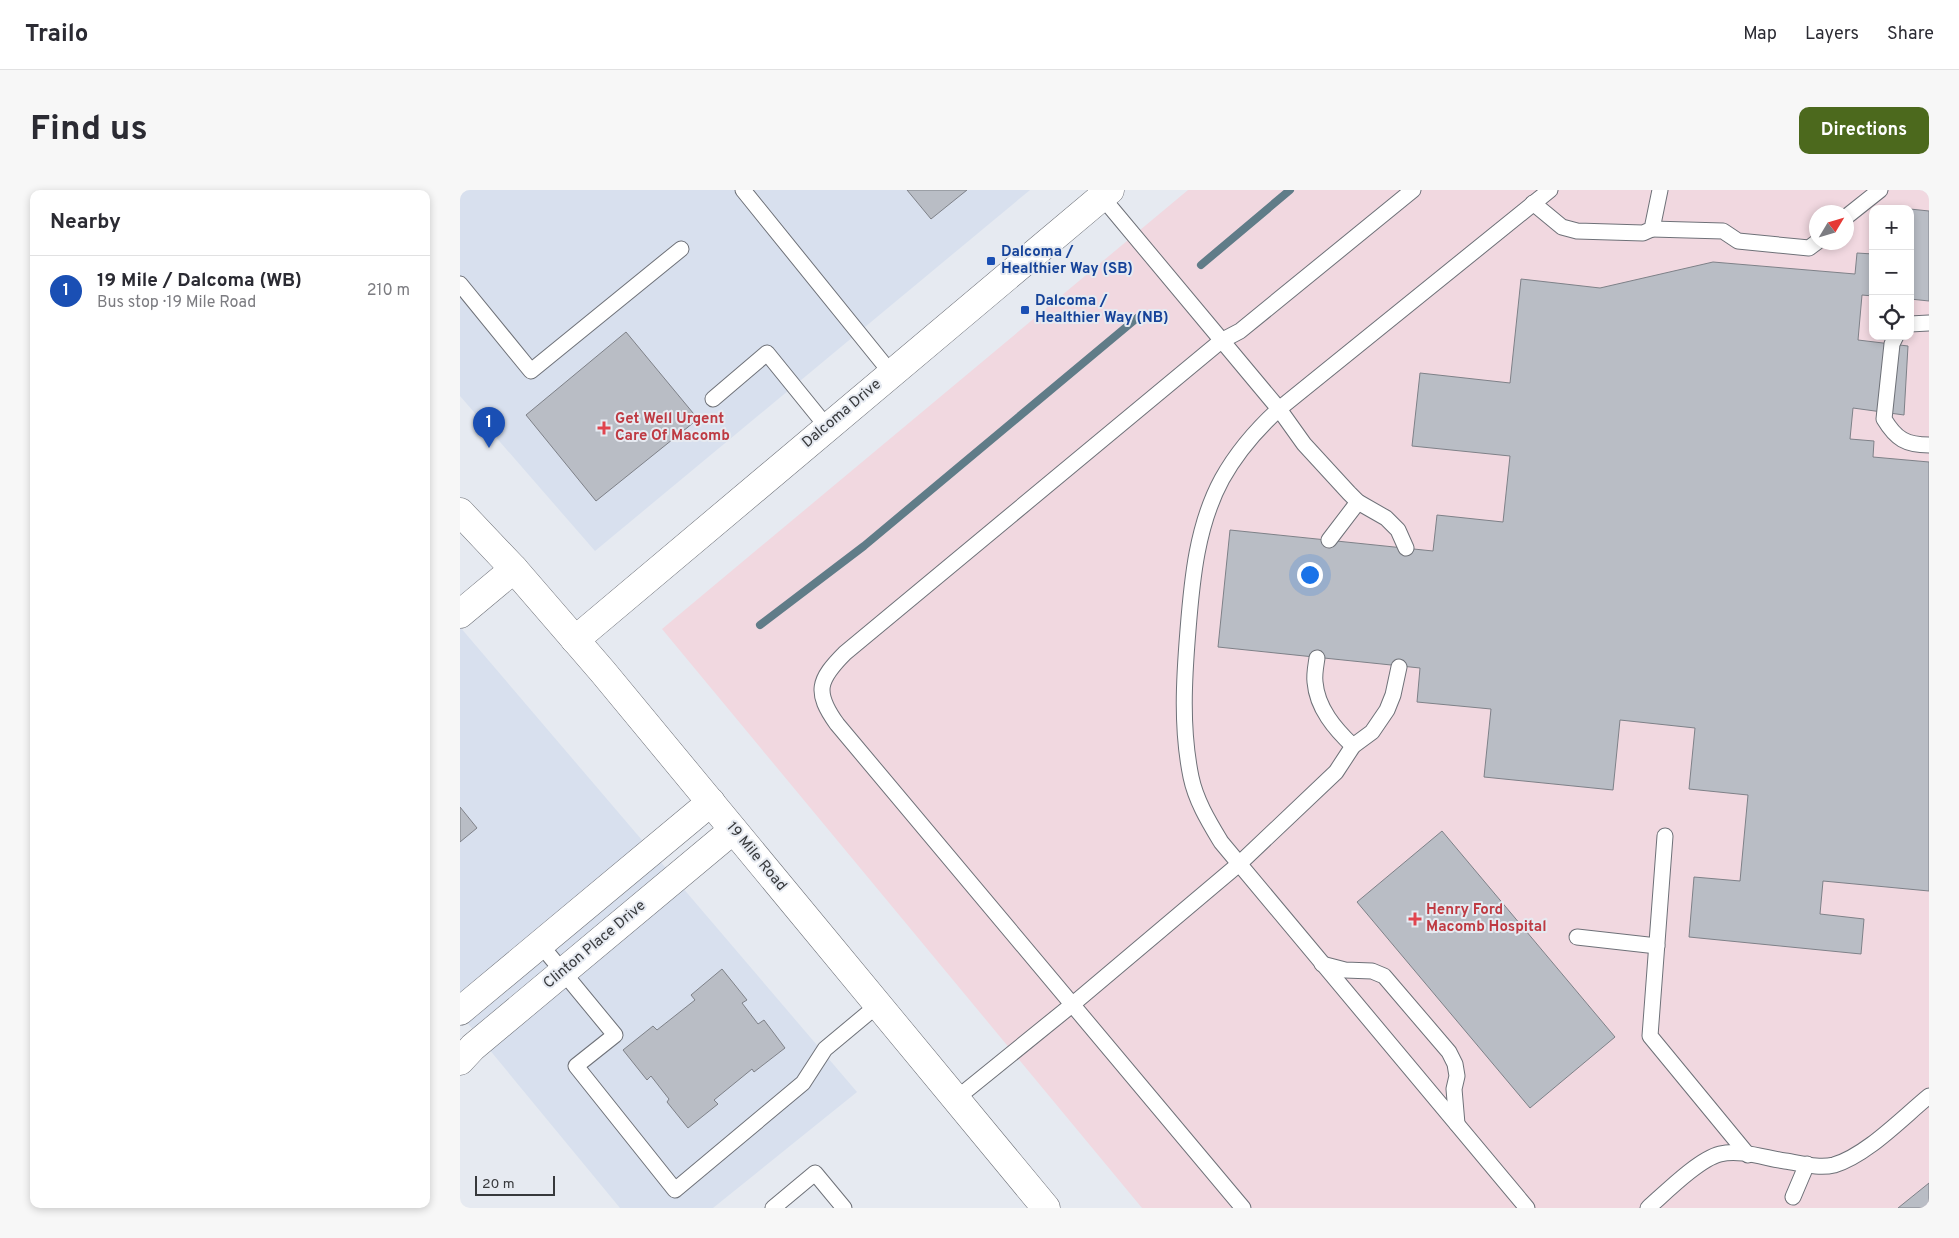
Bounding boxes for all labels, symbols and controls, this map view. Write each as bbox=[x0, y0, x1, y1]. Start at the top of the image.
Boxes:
text: Trailo bbox=[25, 20, 88, 50]
text: Map bbox=[1743, 23, 1777, 46]
text: Layers bbox=[1805, 23, 1859, 46]
text: Share bbox=[1887, 23, 1934, 46]
button: Directions bbox=[1799, 107, 1929, 154]
text: Find us bbox=[30, 108, 148, 152]
north arrow bbox=[1809, 205, 1854, 250]
map controls bbox=[1869, 205, 1914, 340]
button: + bbox=[1869, 205, 1914, 250]
text: Nearby bbox=[50, 209, 121, 236]
place label: Dalcoma / Healthier Way (SB) bbox=[1001, 243, 1133, 279]
button: − bbox=[1869, 250, 1914, 295]
marker: Dalcoma / Healthier Way (SB) bbox=[985, 255, 997, 267]
text: 19 Mile / Dalcoma (WB) bbox=[97, 269, 302, 293]
text: 1 bbox=[63, 281, 69, 301]
text: 210 m bbox=[367, 281, 410, 301]
place label: Dalcoma / Healthier Way (NB) bbox=[1035, 292, 1168, 328]
text: Bus stop · 19 Mile Road bbox=[97, 293, 256, 313]
button: locate bbox=[1869, 295, 1914, 340]
marker: Dalcoma / Healthier Way (NB) bbox=[1019, 304, 1031, 316]
street label: Dalcoma Drive bbox=[799, 375, 885, 453]
pin: 1 bbox=[473, 407, 505, 448]
place label: Get Well Urgent Care Of Macomb bbox=[615, 410, 730, 446]
marker: Get Well Urgent Care Of Macomb bbox=[597, 421, 611, 435]
your location bbox=[1297, 562, 1323, 588]
street label: 19 Mile Road bbox=[722, 819, 790, 895]
street label: Clinton Place Drive bbox=[540, 897, 650, 993]
place label: Henry Ford Macomb Hospital bbox=[1426, 901, 1547, 937]
marker: Henry Ford Macomb Hospital bbox=[1408, 912, 1422, 926]
scale bar bbox=[475, 1173, 555, 1196]
text: 20 m bbox=[482, 1176, 515, 1193]

